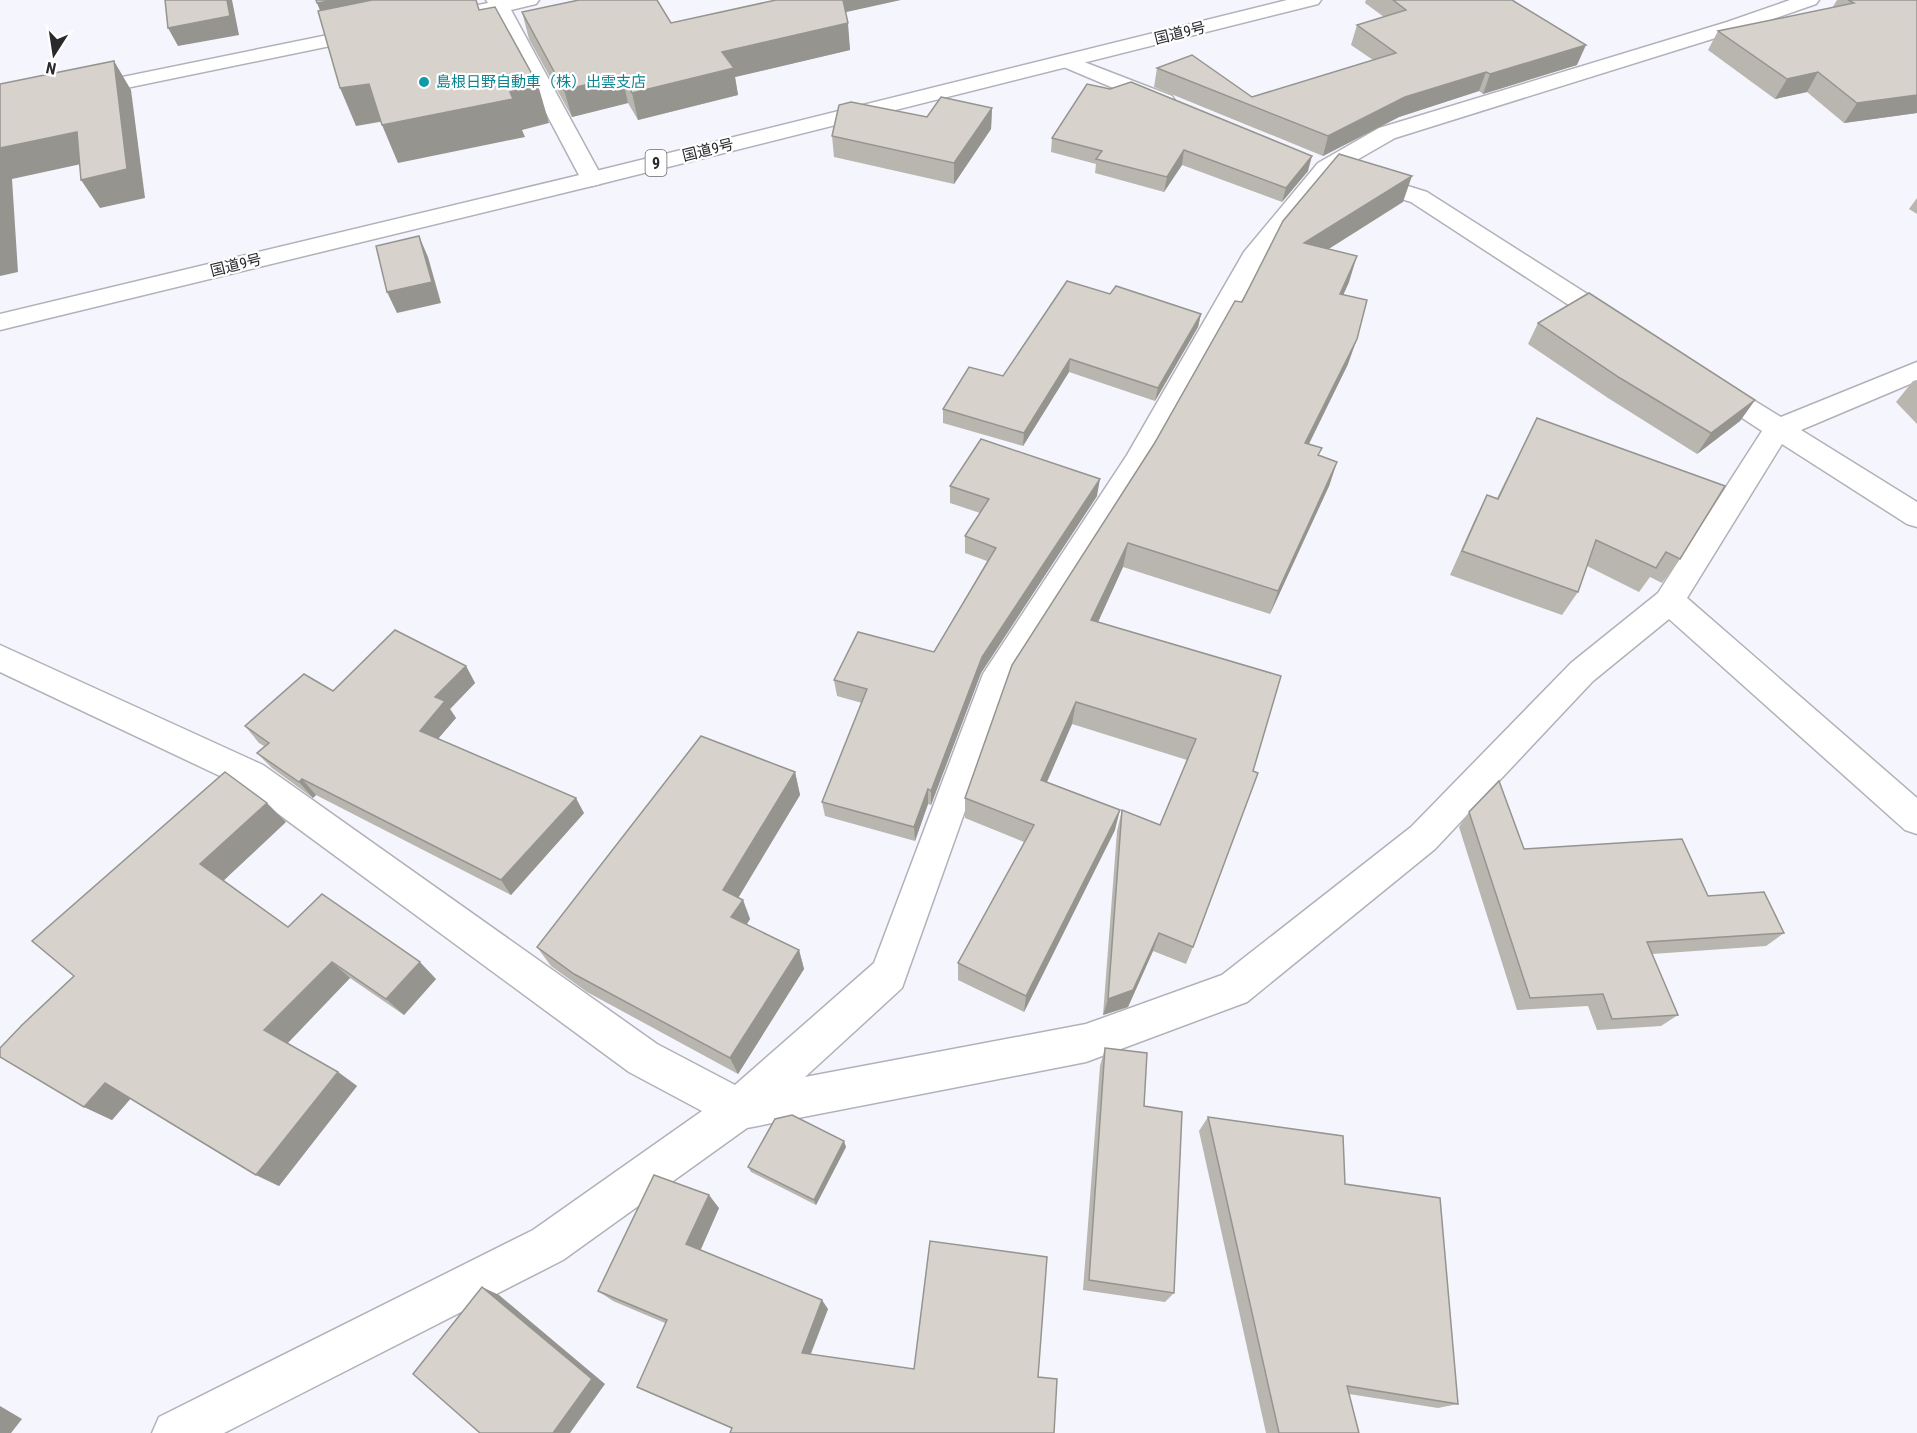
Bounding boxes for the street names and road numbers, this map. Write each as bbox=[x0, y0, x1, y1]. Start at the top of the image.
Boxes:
street label: 国道9号 bbox=[1152, 18, 1208, 48]
street label: 国道9号 bbox=[680, 135, 736, 165]
road number: 9 bbox=[646, 150, 666, 176]
street label: 国道9号 bbox=[208, 250, 264, 280]

